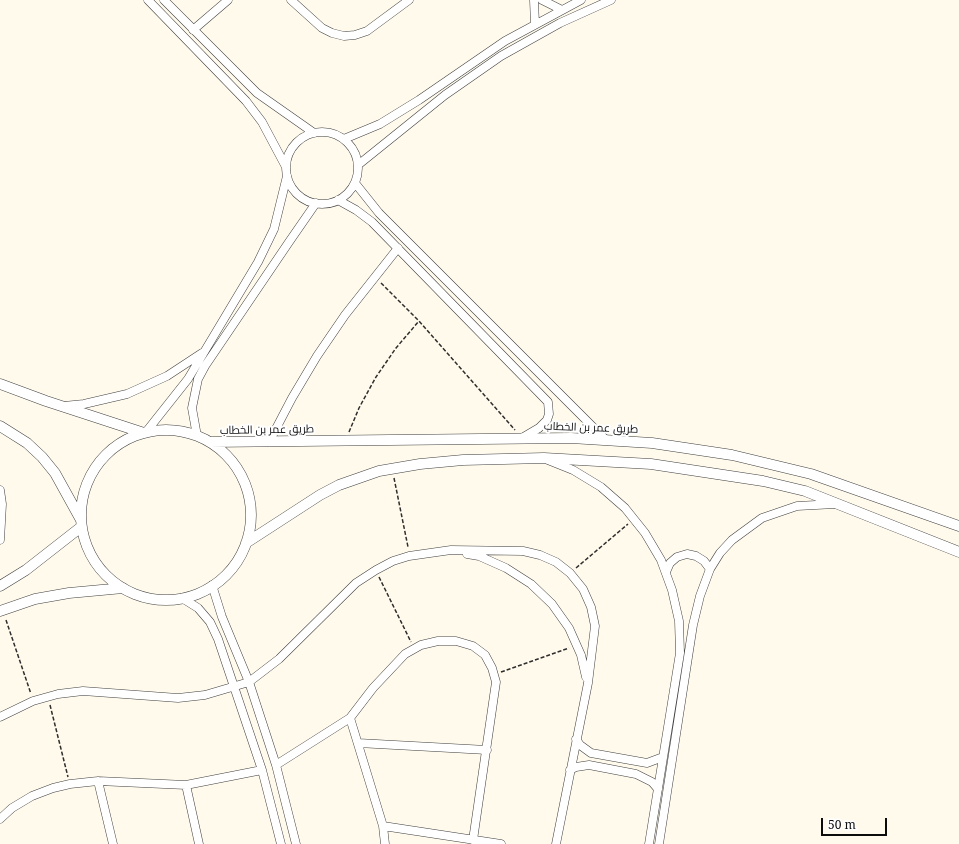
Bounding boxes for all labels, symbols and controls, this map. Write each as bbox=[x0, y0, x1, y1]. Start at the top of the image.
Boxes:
street label: طريق عمر بن الخطاب bbox=[544, 420, 638, 436]
street label: طريق عمر بن الخطاب bbox=[220, 423, 314, 437]
scale bar bbox=[823, 810, 889, 836]
text: 50 m bbox=[828, 816, 856, 833]

